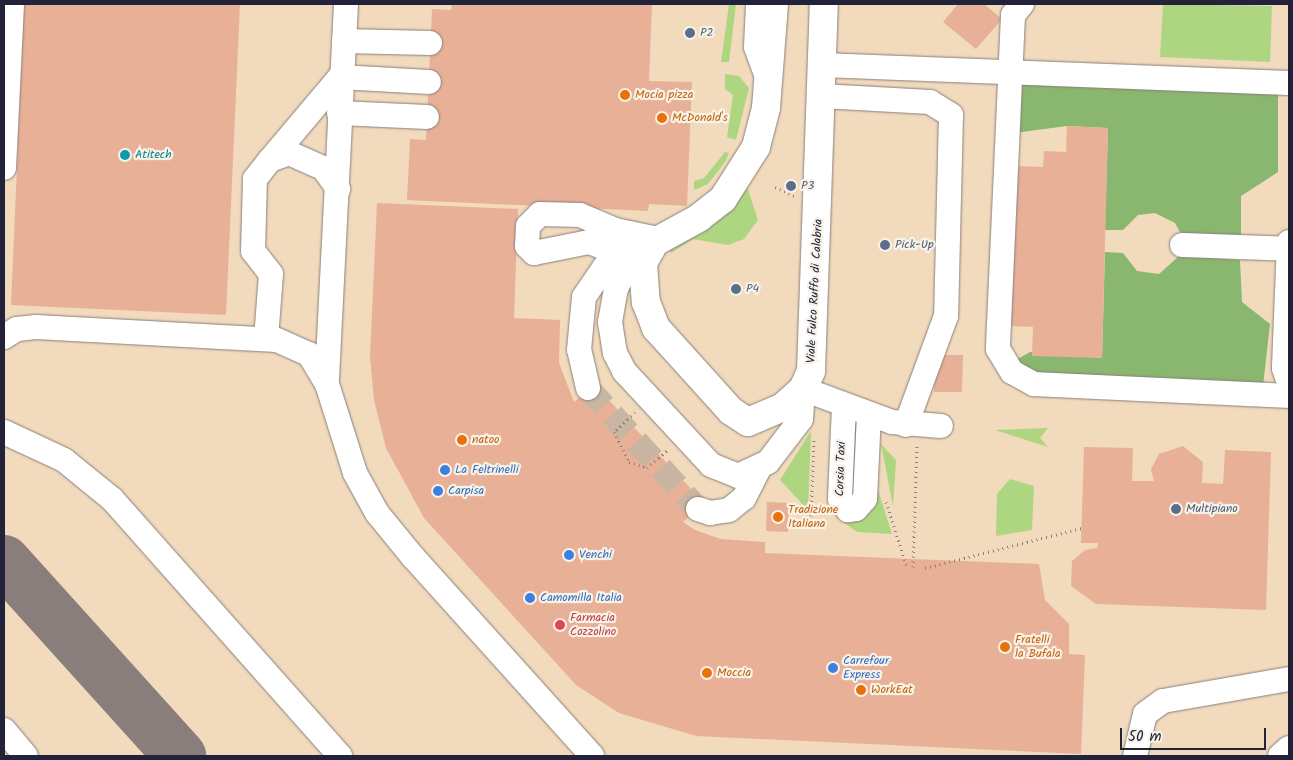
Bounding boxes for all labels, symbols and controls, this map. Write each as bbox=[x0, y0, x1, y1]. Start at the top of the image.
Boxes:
place label: P2 bbox=[700, 26, 713, 40]
marker: P2 bbox=[684, 27, 696, 39]
place label: Mocia pizza bbox=[635, 88, 693, 102]
marker: Mocia pizza bbox=[619, 89, 631, 101]
place label: McDonald's bbox=[672, 111, 728, 125]
marker: McDonald's bbox=[656, 112, 668, 124]
place label: Atitech bbox=[135, 148, 172, 162]
marker: Atitech bbox=[119, 149, 131, 161]
place label: P3 bbox=[801, 179, 814, 193]
marker: P3 bbox=[785, 180, 797, 192]
street label: Viale Fulco Ruffo di Calabria bbox=[804, 219, 826, 363]
place label: Pick-Up bbox=[895, 238, 934, 252]
marker: Pick-Up bbox=[879, 239, 891, 251]
place label: P4 bbox=[746, 282, 759, 296]
marker: P4 bbox=[730, 283, 742, 295]
place label: natoo bbox=[472, 433, 500, 447]
marker: natoo bbox=[456, 434, 468, 446]
street label: Corsia Taxi bbox=[833, 441, 849, 497]
place label: La Feltrinelli bbox=[455, 463, 519, 477]
marker: La Feltrinelli bbox=[439, 464, 451, 476]
place label: Carpisa bbox=[448, 484, 484, 498]
marker: Carpisa bbox=[432, 485, 444, 497]
place label: Multipiano bbox=[1186, 502, 1238, 516]
place label: Tradizione Italiana bbox=[788, 503, 838, 531]
marker: Multipiano bbox=[1170, 503, 1182, 515]
marker: Tradizione Italiana bbox=[772, 511, 784, 523]
place label: Venchi bbox=[579, 548, 612, 562]
marker: Venchi bbox=[563, 549, 575, 561]
place label: Camomilla Italia bbox=[540, 591, 622, 605]
marker: Camomilla Italia bbox=[524, 592, 536, 604]
place label: Farmacia Cozzolino bbox=[570, 611, 616, 639]
marker: Farmacia Cozzolino bbox=[554, 619, 566, 631]
place label: Fratelli la Bufala bbox=[1015, 633, 1061, 661]
marker: Fratelli la Bufala bbox=[999, 641, 1011, 653]
place label: Carrefour Express bbox=[843, 654, 889, 682]
marker: Carrefour Express bbox=[827, 662, 839, 674]
place label: Moccia bbox=[717, 666, 751, 680]
marker: Moccia bbox=[701, 667, 713, 679]
place label: WorkEat bbox=[871, 683, 913, 697]
marker: WorkEat bbox=[855, 684, 867, 696]
scale bar bbox=[1123, 718, 1269, 750]
text: 50 m bbox=[1128, 725, 1162, 749]

